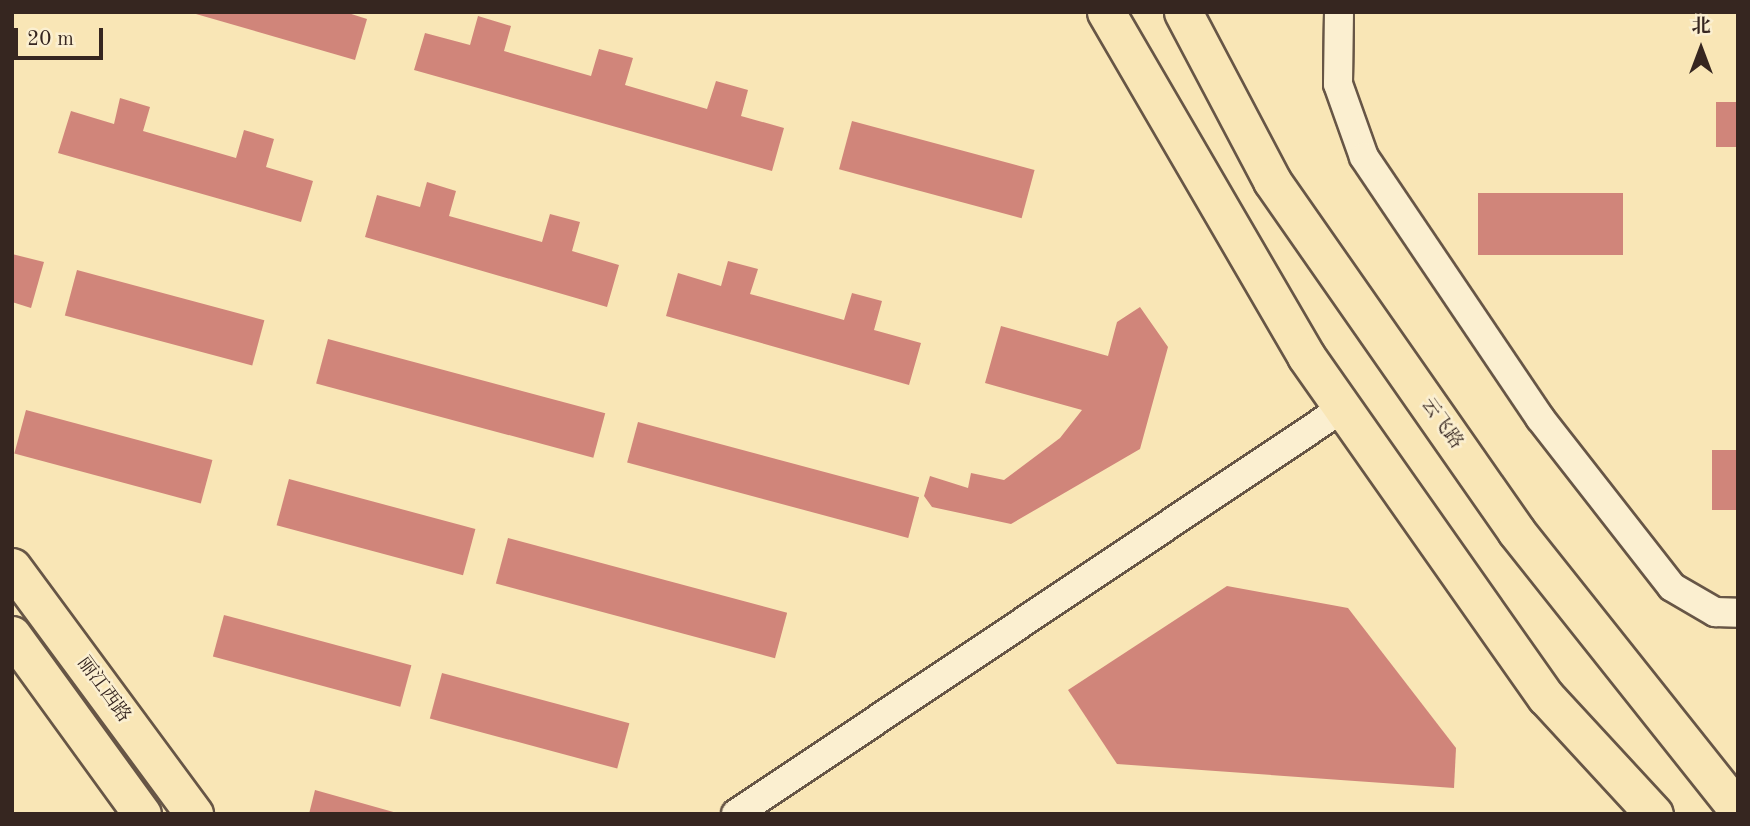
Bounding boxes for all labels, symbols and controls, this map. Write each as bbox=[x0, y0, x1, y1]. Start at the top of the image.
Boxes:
scale bar bbox=[18, 14, 107, 58]
north arrow bbox=[1666, 14, 1736, 84]
text: 北 bbox=[1691, 18, 1711, 37]
text: 20 m bbox=[27, 29, 74, 50]
street label: 云飞路 bbox=[1415, 394, 1467, 454]
street label: 丽江西路 bbox=[71, 653, 135, 727]

